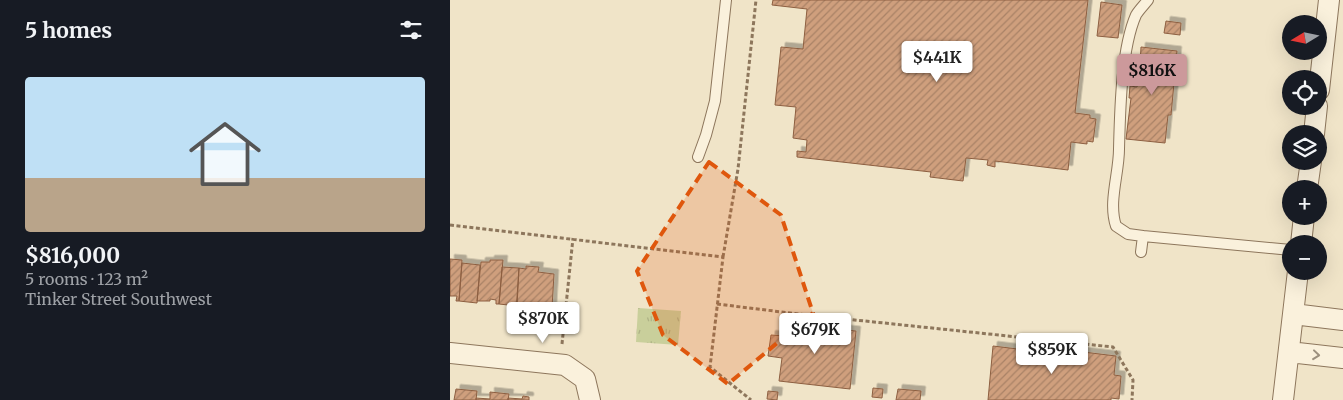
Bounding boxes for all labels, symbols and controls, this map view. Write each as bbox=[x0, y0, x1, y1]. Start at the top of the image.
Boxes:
north arrow bbox=[1282, 15, 1328, 60]
map controls bbox=[1282, 15, 1327, 280]
icon: filters bbox=[397, 16, 425, 44]
text: 5 homes bbox=[25, 17, 112, 44]
pin: $441K bbox=[902, 41, 972, 83]
text: $441K bbox=[912, 47, 962, 67]
pin: $816K bbox=[1117, 54, 1187, 96]
text: $816K bbox=[1128, 60, 1176, 80]
button: locate bbox=[1282, 70, 1327, 115]
icon: home bbox=[180, 109, 270, 199]
button: layers bbox=[1282, 125, 1327, 170]
button: + bbox=[1282, 180, 1327, 225]
button: − bbox=[1282, 235, 1327, 280]
text: $816,000 bbox=[25, 242, 120, 269]
text: 5 rooms · 123 m² bbox=[25, 269, 148, 289]
text: Tinker Street Southwest bbox=[25, 289, 212, 309]
pin: $870K bbox=[508, 302, 578, 344]
text: $870K bbox=[517, 308, 569, 328]
pin: $679K bbox=[780, 312, 850, 355]
text: $679K bbox=[790, 319, 840, 339]
pin: $859K bbox=[1017, 332, 1087, 375]
text: $859K bbox=[1027, 339, 1077, 359]
one-way arrow bbox=[1312, 349, 1320, 360]

